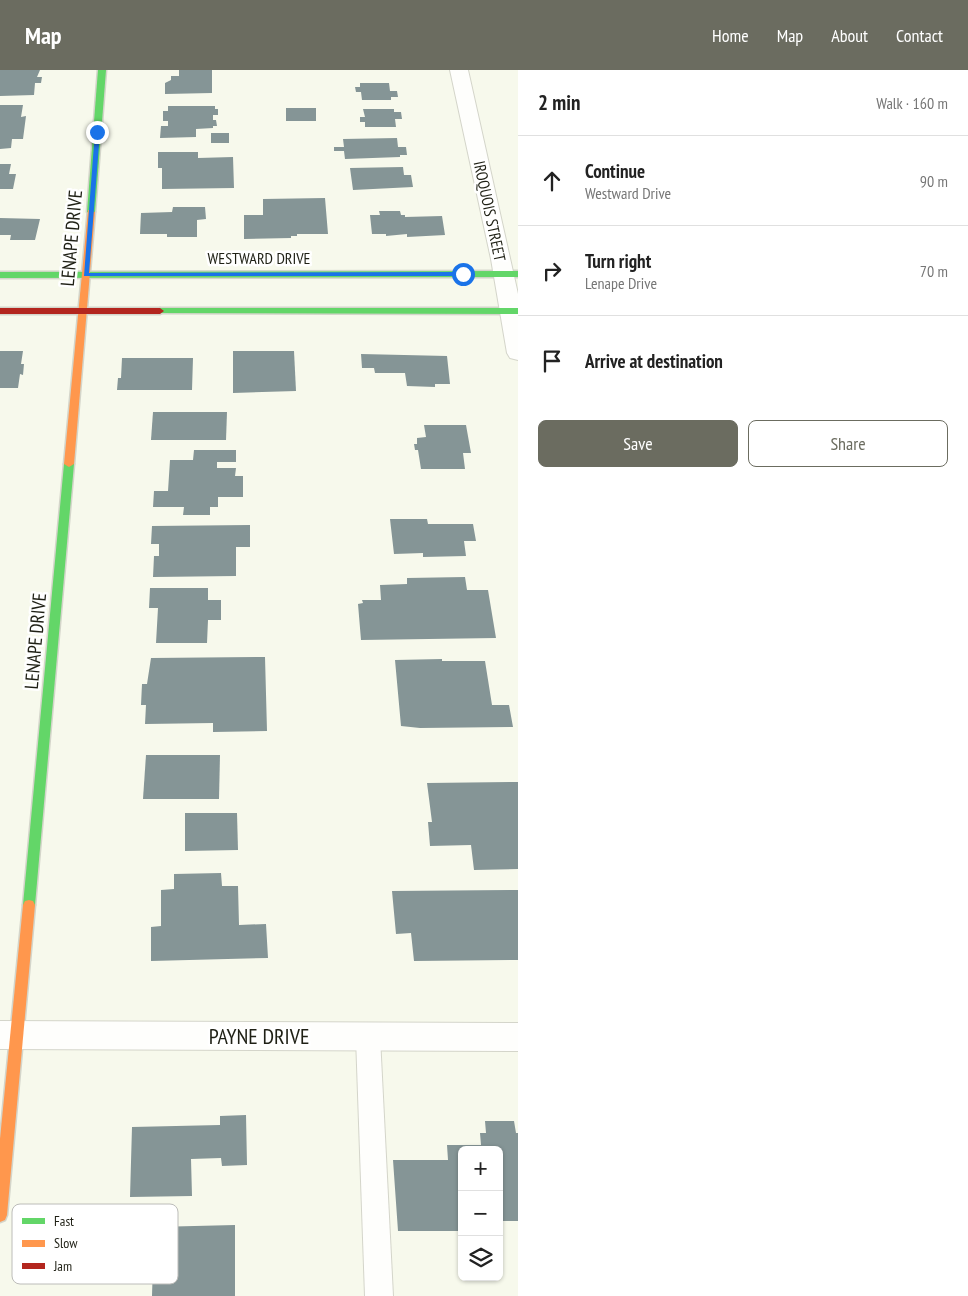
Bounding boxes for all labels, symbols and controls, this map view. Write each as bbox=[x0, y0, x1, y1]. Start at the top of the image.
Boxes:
text: Map bbox=[25, 20, 62, 51]
text: Home bbox=[712, 24, 749, 47]
text: Map bbox=[777, 24, 803, 47]
text: About bbox=[831, 24, 868, 47]
text: Contact bbox=[896, 24, 943, 47]
text: 2 min bbox=[538, 89, 580, 116]
text: Walk · 160 m bbox=[876, 93, 948, 113]
route end bbox=[86, 121, 109, 144]
street label: IROQUOIS STREET bbox=[470, 159, 510, 263]
text: Continue bbox=[585, 159, 645, 183]
icon: ahead bbox=[538, 167, 566, 195]
text: 90 m bbox=[920, 171, 948, 191]
text: Westward Drive bbox=[585, 183, 671, 203]
street label: LENAPE DRIVE bbox=[55, 189, 87, 287]
street label: WESTWARD DRIVE bbox=[208, 248, 311, 268]
text: Turn right bbox=[585, 249, 651, 273]
icon: right bbox=[538, 257, 566, 285]
text: 70 m bbox=[920, 261, 948, 281]
route start bbox=[452, 263, 475, 286]
text: Lenape Drive bbox=[585, 273, 657, 293]
icon: arrive bbox=[538, 347, 566, 375]
text: Arrive at destination bbox=[585, 349, 723, 373]
button: Save bbox=[538, 420, 738, 467]
button: Share bbox=[748, 420, 948, 467]
street label: LENAPE DRIVE bbox=[19, 592, 51, 690]
street label: PAYNE DRIVE bbox=[209, 1022, 309, 1050]
map controls bbox=[458, 1146, 503, 1281]
button: + bbox=[458, 1146, 503, 1191]
button: − bbox=[458, 1191, 503, 1236]
legend bbox=[12, 1204, 178, 1284]
text: Fast bbox=[54, 1212, 74, 1230]
text: Slow bbox=[54, 1234, 78, 1252]
button: layers bbox=[458, 1236, 503, 1281]
text: Jam bbox=[53, 1257, 72, 1275]

